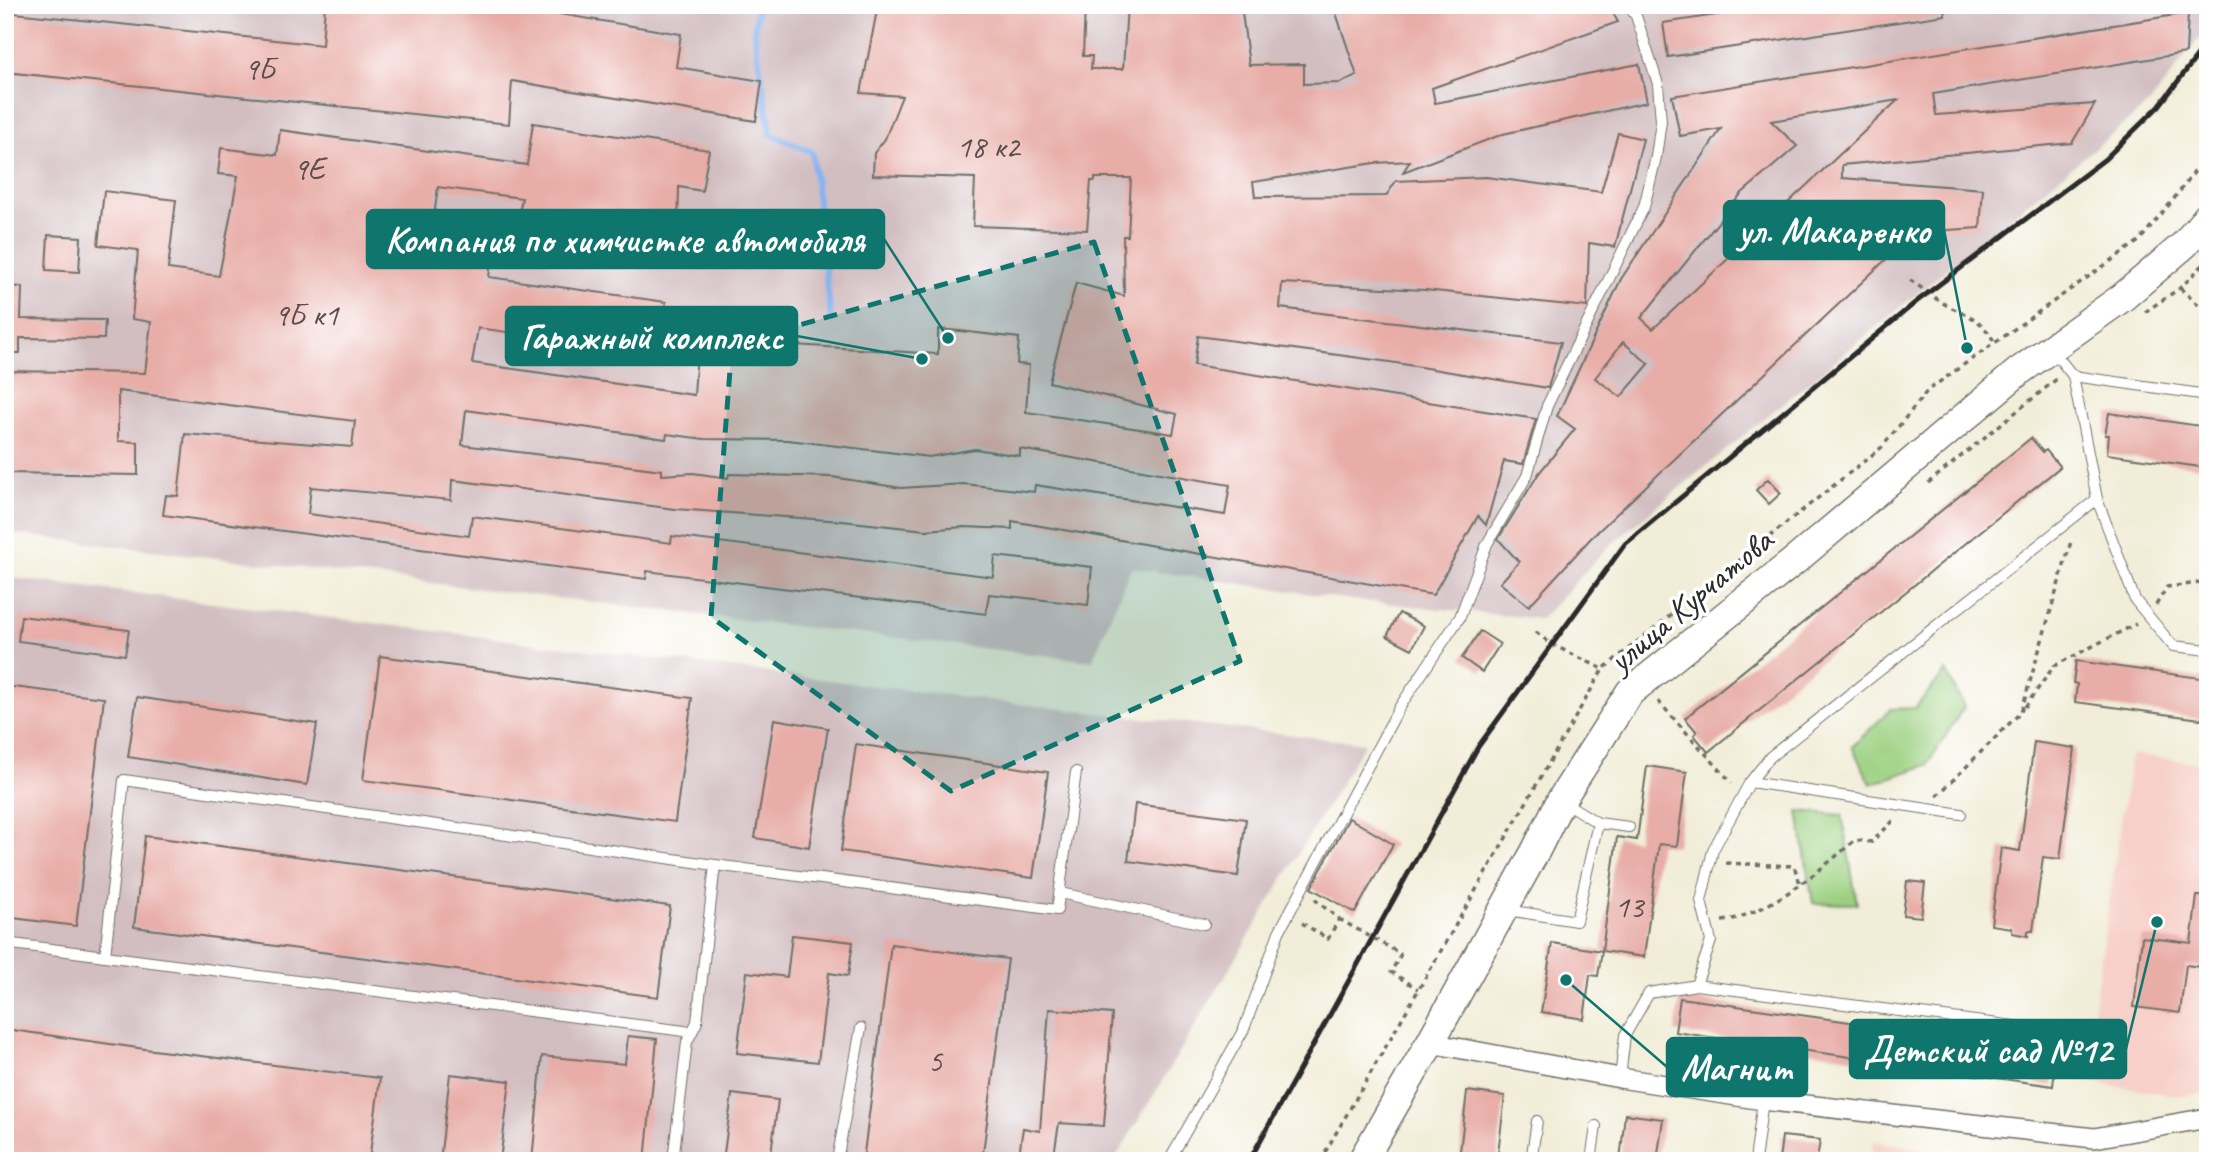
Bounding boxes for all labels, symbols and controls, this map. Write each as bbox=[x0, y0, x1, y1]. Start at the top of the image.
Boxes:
house number: 9Б bbox=[244, 48, 279, 89]
house number: 18 к2 bbox=[957, 126, 1022, 167]
house number: 9Е bbox=[293, 148, 328, 189]
callout: ул. Макаренко bbox=[1724, 201, 1944, 259]
text: ул. Макаренко bbox=[1735, 207, 1932, 254]
callout: Компания по химчистке автомобиля bbox=[367, 210, 884, 268]
text: Компания по химчистке автомобиля bbox=[385, 216, 867, 263]
house number: 9Б к1 bbox=[274, 294, 340, 335]
callout: Гаражный комплекс bbox=[506, 307, 797, 365]
text: Гаражный комплекс bbox=[521, 313, 784, 360]
street label: улица Курчатова bbox=[1597, 517, 1784, 684]
house number: 13 bbox=[1615, 886, 1646, 927]
callout: Детский сад №12 bbox=[1850, 1020, 2126, 1078]
text: Детский сад №12 bbox=[1864, 1026, 2116, 1073]
callout: Магнит bbox=[1667, 1038, 1807, 1096]
house number: 5 bbox=[928, 1040, 944, 1081]
text: Магнит bbox=[1681, 1044, 1794, 1091]

